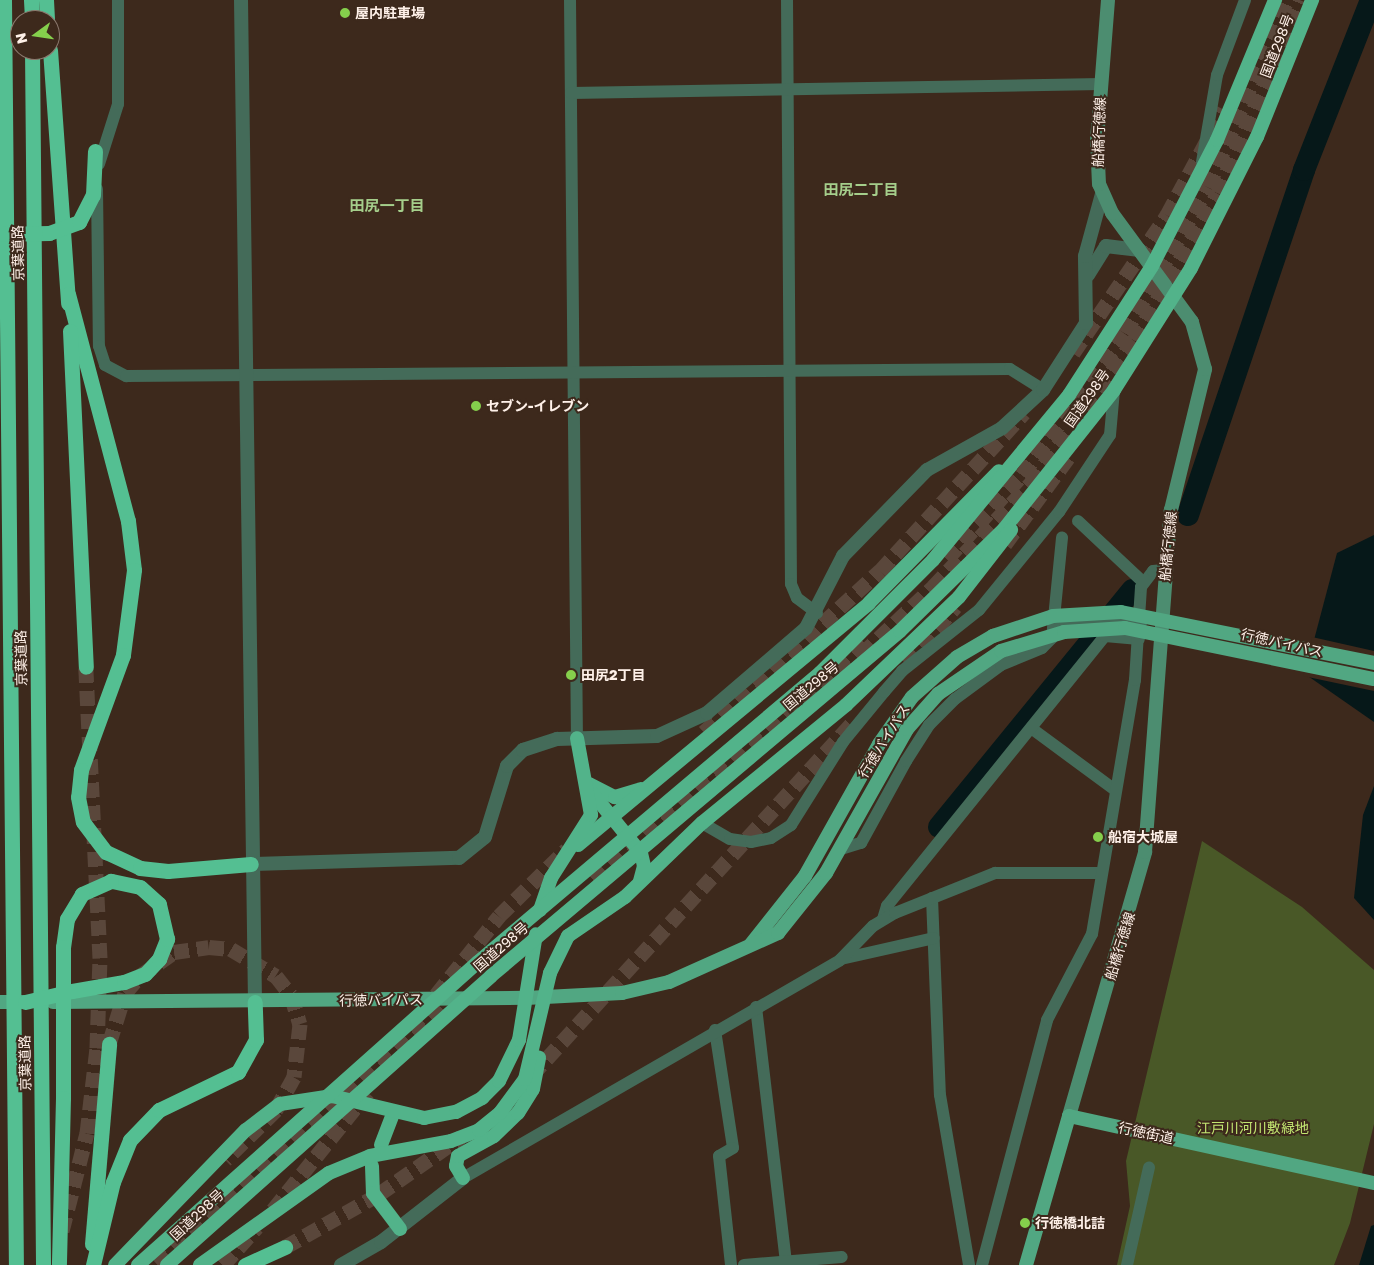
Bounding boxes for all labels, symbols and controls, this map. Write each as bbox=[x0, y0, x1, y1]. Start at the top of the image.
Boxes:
place label: 屋内駐車場 bbox=[355, 5, 425, 21]
marker: 屋内駐車場 bbox=[339, 7, 351, 19]
north arrow bbox=[10, 10, 60, 60]
street label: 国道298号 bbox=[1257, 12, 1297, 80]
text: N bbox=[11, 31, 30, 46]
street label: 船橋行徳線 bbox=[1089, 97, 1109, 167]
district label: 田尻二丁目 bbox=[824, 181, 898, 199]
district label: 田尻一丁目 bbox=[350, 197, 424, 215]
street label: 京葉道路 bbox=[9, 225, 27, 281]
street label: 国道298号 bbox=[1061, 366, 1113, 430]
place label: セブン-イレブン bbox=[486, 398, 589, 414]
marker: セブン-イレブン bbox=[470, 400, 482, 412]
street label: 船橋行徳線 bbox=[1156, 510, 1180, 582]
street label: 行徳バイパス bbox=[1239, 625, 1325, 661]
street label: 京葉道路 bbox=[12, 630, 30, 686]
street label: 国道298号 bbox=[780, 658, 842, 714]
place label: 田尻2丁目 bbox=[581, 667, 646, 683]
marker: 田尻2丁目 bbox=[565, 669, 577, 681]
street label: 行徳バイパス bbox=[855, 701, 913, 781]
place label: 船宿大城屋 bbox=[1108, 829, 1178, 845]
marker: 船宿大城屋 bbox=[1092, 831, 1104, 843]
street label: 船橋行徳線 bbox=[1102, 910, 1138, 982]
street label: 国道298号 bbox=[470, 919, 532, 975]
street label: 行徳バイパス bbox=[339, 991, 423, 1009]
street label: 京葉道路 bbox=[16, 1035, 34, 1091]
street label: 行徳街道 bbox=[1117, 1119, 1175, 1147]
park label: 江戸川河川敷緑地 bbox=[1197, 1120, 1309, 1136]
street label: 国道298号 bbox=[167, 1186, 227, 1244]
place label: 行徳橋北詰 bbox=[1035, 1215, 1105, 1231]
marker: 行徳橋北詰 bbox=[1019, 1217, 1031, 1229]

